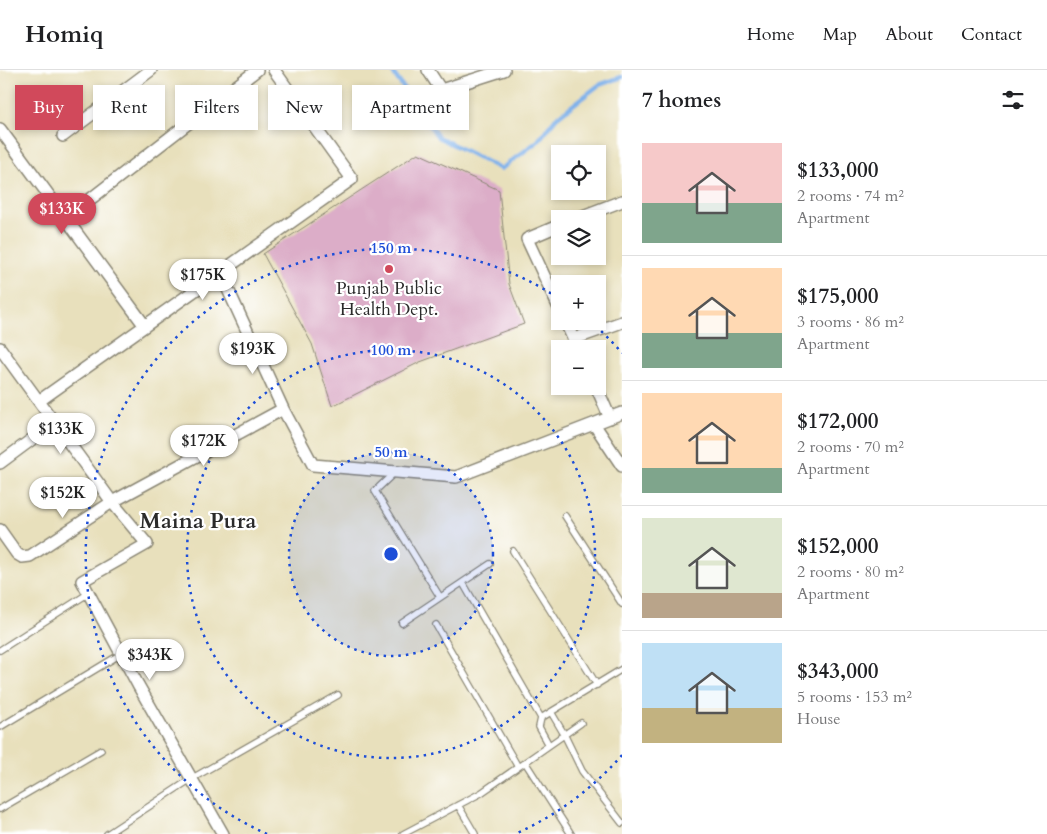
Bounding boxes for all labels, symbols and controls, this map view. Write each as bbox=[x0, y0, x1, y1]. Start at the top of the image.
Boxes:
text: Homiq bbox=[25, 18, 104, 51]
text: Home bbox=[747, 22, 795, 47]
text: Map bbox=[823, 22, 857, 47]
text: About bbox=[885, 22, 933, 47]
text: Contact bbox=[961, 22, 1022, 47]
chip: Buy bbox=[15, 85, 83, 130]
chip: Rent bbox=[93, 85, 165, 130]
chip: Filters bbox=[175, 85, 258, 130]
chip: New bbox=[268, 85, 342, 130]
chip: Apartment bbox=[352, 85, 469, 130]
text: 7 homes bbox=[642, 86, 721, 115]
icon: filters bbox=[999, 86, 1027, 114]
map controls bbox=[551, 145, 606, 395]
button: locate bbox=[551, 145, 606, 200]
text: $133,000 bbox=[797, 156, 878, 185]
icon: home bbox=[682, 163, 742, 223]
text: 2 rooms · 74 m² bbox=[797, 185, 904, 207]
pin: $133K bbox=[27, 192, 97, 235]
text: $133K bbox=[39, 198, 85, 220]
text: Apartment bbox=[797, 207, 870, 229]
button: layers bbox=[551, 210, 606, 265]
text: 150 m bbox=[371, 238, 412, 258]
pin: $175K bbox=[168, 258, 238, 301]
marker: Punjab Public Health Dept. bbox=[383, 263, 395, 275]
text: $175K bbox=[180, 264, 226, 286]
button: + bbox=[551, 275, 606, 330]
place label: Punjab Public Health Dept. bbox=[336, 276, 442, 322]
text: $175,000 bbox=[797, 282, 878, 311]
icon: home bbox=[682, 288, 742, 348]
text: 3 rooms · 86 m² bbox=[797, 311, 904, 333]
pin: $193K bbox=[218, 332, 288, 375]
text: Apartment bbox=[797, 333, 870, 355]
text: $193K bbox=[230, 338, 276, 360]
text: 100 m bbox=[371, 340, 412, 360]
button: − bbox=[551, 340, 606, 395]
text: $172,000 bbox=[797, 407, 878, 436]
pin: $133K bbox=[26, 412, 96, 455]
icon: home bbox=[682, 413, 742, 473]
text: $133K bbox=[38, 418, 84, 440]
pin: $172K bbox=[169, 424, 239, 467]
text: $172K bbox=[181, 430, 227, 452]
text: 2 rooms · 70 m² bbox=[797, 436, 904, 458]
text: 50 m bbox=[374, 442, 408, 462]
text: Apartment bbox=[797, 458, 870, 480]
pin: $152K bbox=[28, 476, 98, 519]
text: $152K bbox=[40, 482, 86, 504]
district label: Maina Pura bbox=[140, 506, 257, 536]
text: $152,000 bbox=[797, 532, 878, 561]
icon: home bbox=[682, 538, 742, 598]
centre of rings bbox=[382, 545, 400, 563]
text: 2 rooms · 80 m² bbox=[797, 561, 904, 583]
text: Apartment bbox=[797, 583, 870, 605]
pin: $343K bbox=[115, 638, 185, 681]
text: $343K bbox=[127, 644, 173, 666]
text: $343,000 bbox=[797, 657, 878, 686]
icon: home bbox=[682, 663, 742, 723]
text: 5 rooms · 153 m² bbox=[797, 686, 912, 708]
text: House bbox=[797, 708, 840, 730]

